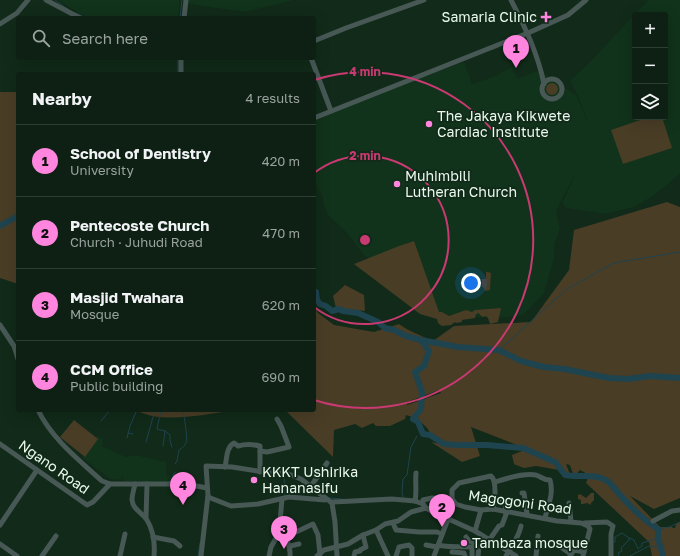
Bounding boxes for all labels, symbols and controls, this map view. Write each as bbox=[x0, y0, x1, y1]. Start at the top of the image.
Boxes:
place label: Samaria Clinic bbox=[441, 8, 537, 25]
marker: Samaria Clinic bbox=[540, 11, 552, 23]
map controls bbox=[632, 12, 668, 120]
button: + bbox=[632, 12, 668, 48]
search box bbox=[16, 16, 316, 60]
icon: search bbox=[30, 27, 52, 49]
text: Search here bbox=[62, 29, 148, 47]
pin: 1 bbox=[503, 35, 529, 68]
button: − bbox=[632, 48, 668, 84]
text: 4 min bbox=[349, 64, 381, 79]
button: layers bbox=[632, 84, 668, 120]
text: Nearby bbox=[32, 88, 92, 109]
text: 4 results bbox=[246, 90, 300, 106]
place label: The Jakaya Kikwete Cardiac Institute bbox=[437, 107, 570, 140]
marker: The Jakaya Kikwete Cardiac Institute bbox=[424, 119, 434, 129]
text: School of Dentistry bbox=[70, 144, 211, 162]
text: 2 min bbox=[349, 148, 381, 163]
text: 1 bbox=[42, 153, 48, 169]
text: 420 m bbox=[262, 153, 300, 169]
text: University bbox=[70, 162, 134, 178]
place label: Muhimbili Lutheran Church bbox=[405, 167, 517, 200]
marker: Muhimbili Lutheran Church bbox=[392, 179, 402, 189]
text: Pentecoste Church bbox=[70, 216, 209, 234]
text: 2 bbox=[41, 225, 49, 241]
text: 470 m bbox=[262, 225, 300, 241]
centre of rings bbox=[358, 233, 372, 247]
text: Church · Juhudi Road bbox=[70, 234, 203, 250]
your location bbox=[461, 273, 481, 293]
text: Masjid Twahara bbox=[70, 288, 184, 306]
text: 3 bbox=[41, 297, 49, 313]
text: 620 m bbox=[262, 297, 300, 313]
text: Mosque bbox=[70, 306, 119, 322]
text: CCM Office bbox=[70, 360, 153, 378]
text: 4 bbox=[41, 369, 49, 385]
text: 690 m bbox=[261, 369, 300, 385]
text: Public building bbox=[70, 378, 163, 394]
street label: Ngano Road bbox=[16, 436, 93, 497]
place label: KKKT Ushirika Hananasifu bbox=[262, 463, 358, 496]
pin: 4 bbox=[170, 472, 196, 505]
marker: KKKT Ushirika Hananasifu bbox=[249, 475, 259, 485]
street label: Magogoni Road bbox=[467, 486, 573, 517]
pin: 2 bbox=[429, 494, 455, 527]
pin: 3 bbox=[271, 516, 297, 549]
place label: Tambaza mosque bbox=[472, 534, 588, 551]
marker: Tambaza mosque bbox=[459, 538, 469, 548]

